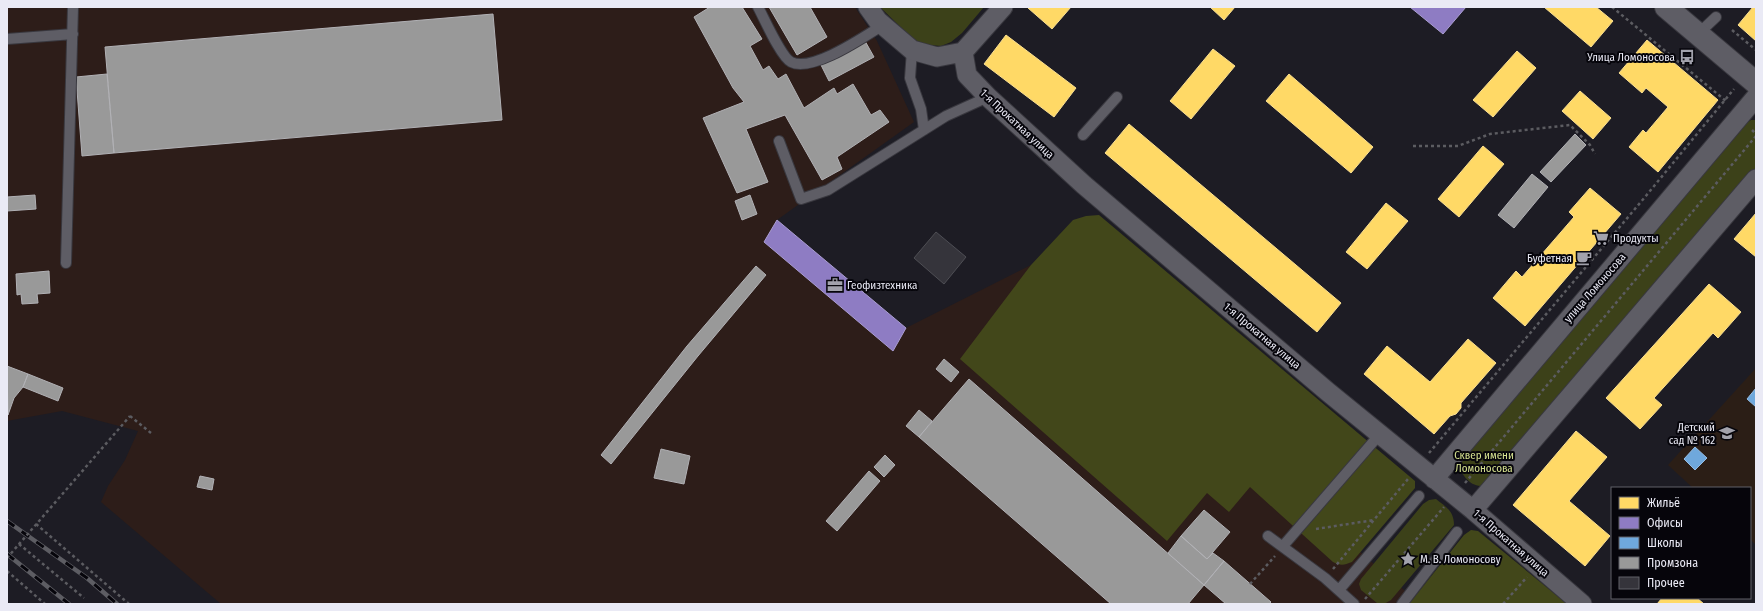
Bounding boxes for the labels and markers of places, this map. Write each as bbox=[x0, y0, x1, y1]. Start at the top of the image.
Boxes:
bus stop icon: Улица Ломоносова bbox=[1678, 48, 1696, 66]
place label: Улица Ломоносова bbox=[1586, 51, 1675, 64]
supermarket icon: Продукты bbox=[1592, 229, 1610, 247]
place label: Продукты bbox=[1613, 232, 1659, 245]
cafe icon: Буфетная bbox=[1575, 249, 1593, 267]
place label: Буфетная bbox=[1527, 252, 1572, 265]
office icon: Геофизтехника bbox=[826, 276, 844, 294]
place label: Геофизтехника bbox=[847, 279, 917, 292]
place label: Детский сад № 162 bbox=[1669, 421, 1715, 447]
school or university icon: Детский сад № 162 bbox=[1718, 424, 1736, 442]
place icon: М. В. Ломоносову bbox=[1399, 550, 1417, 568]
place label: М. В. Ломоносову bbox=[1420, 553, 1501, 566]

